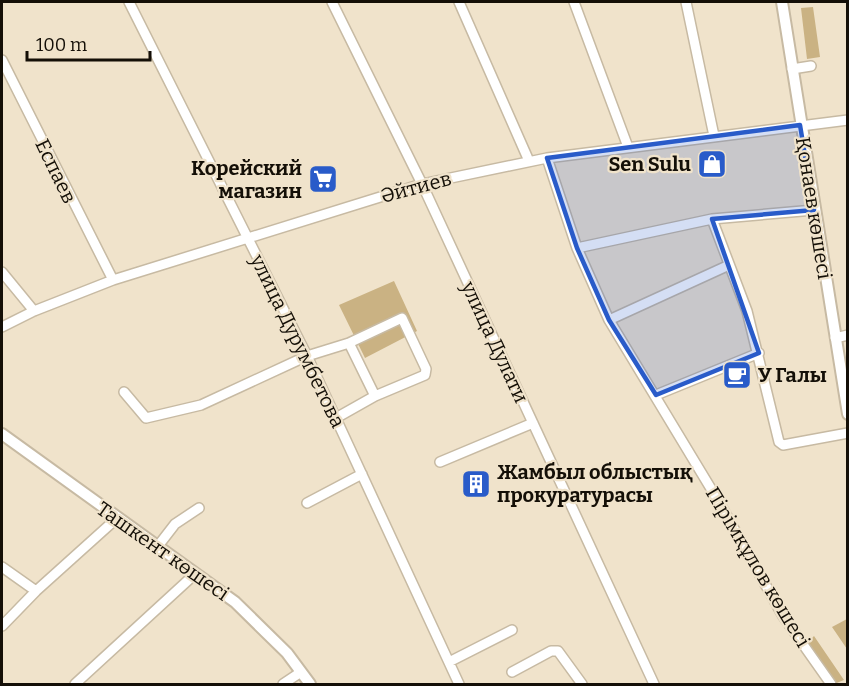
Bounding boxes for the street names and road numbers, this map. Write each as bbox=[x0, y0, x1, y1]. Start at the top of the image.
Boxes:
street label: Еспаев bbox=[30, 135, 82, 207]
street label: Қонаев көшесі bbox=[791, 135, 837, 281]
street label: Әйтиев bbox=[378, 166, 454, 208]
street label: улица Дурумбетова bbox=[245, 249, 350, 432]
street label: улица Дулати bbox=[456, 276, 534, 407]
street label: Пірімқұлов көшесі bbox=[701, 482, 815, 652]
street label: Ташкент көшесі bbox=[92, 496, 234, 606]

